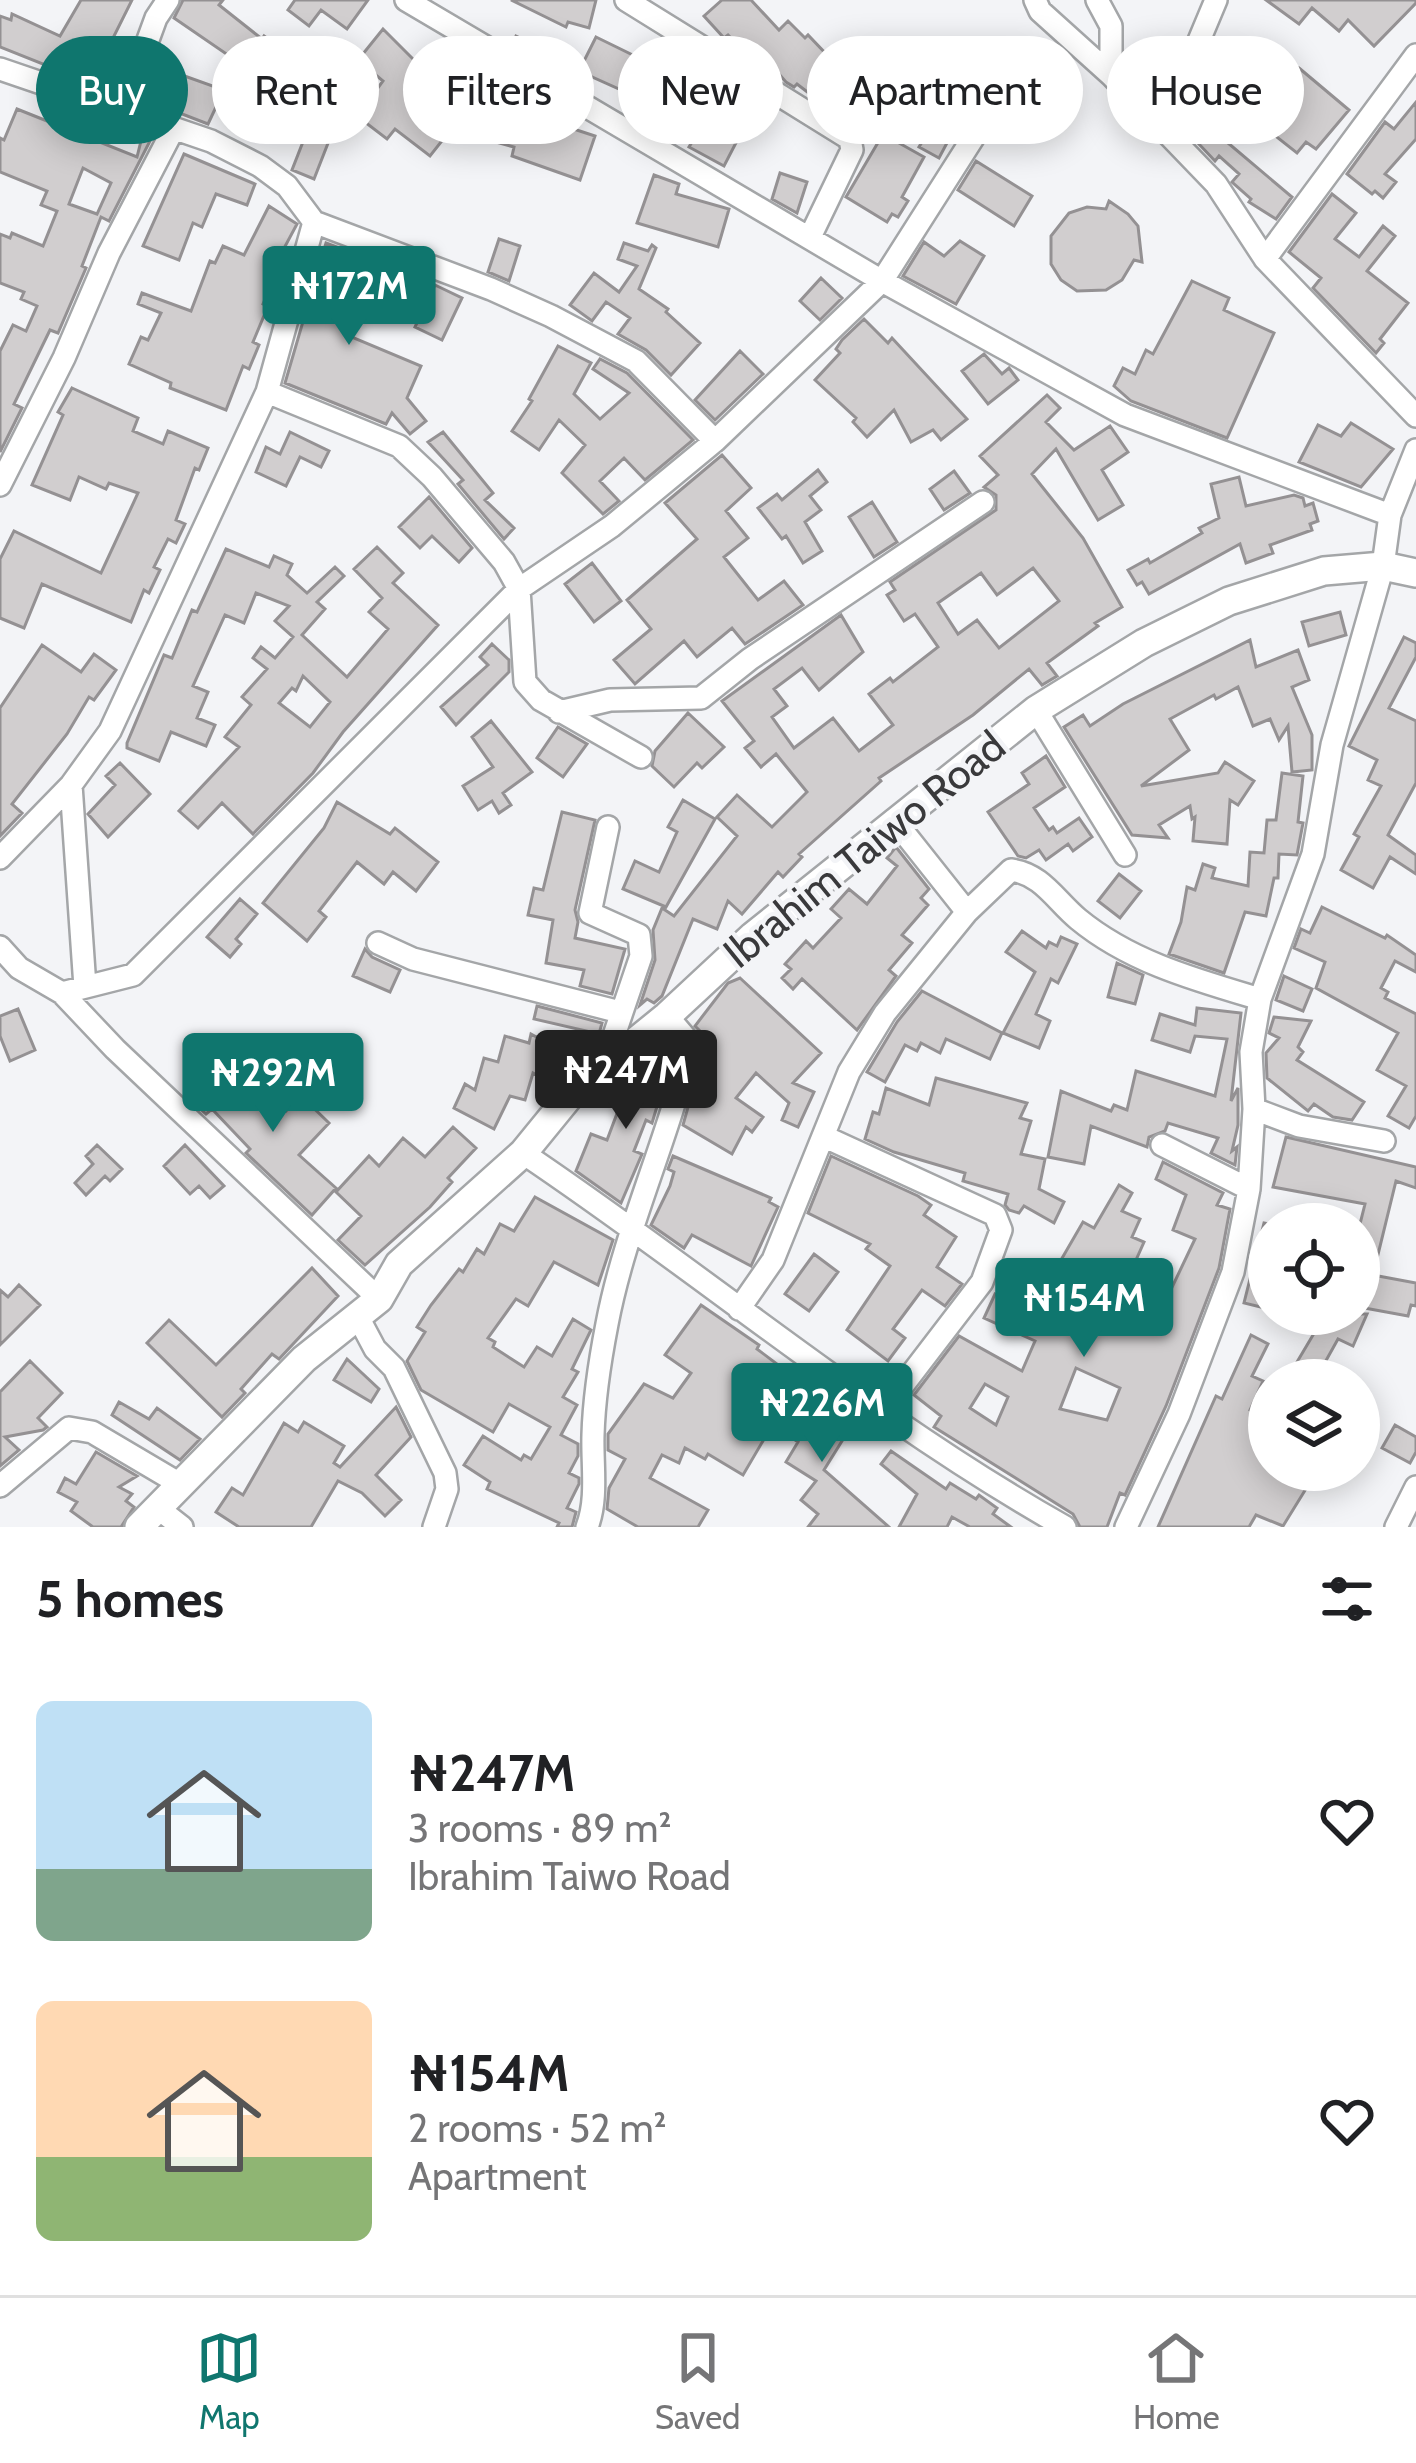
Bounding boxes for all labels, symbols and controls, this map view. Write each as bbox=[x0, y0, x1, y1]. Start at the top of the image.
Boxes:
chip: Buy bbox=[36, 36, 188, 144]
chip: Rent bbox=[212, 36, 379, 144]
chip: Filters bbox=[403, 36, 594, 144]
chip: New bbox=[618, 36, 783, 144]
chip: Apartment bbox=[807, 36, 1083, 144]
chip: House bbox=[1107, 36, 1304, 144]
pin: ₦172M bbox=[265, 246, 433, 348]
text: ₦172M bbox=[290, 261, 408, 309]
street label: Ibrahim Taiwo Road bbox=[713, 719, 1015, 979]
pin: ₦247M bbox=[542, 1030, 710, 1132]
pin: ₦292M bbox=[189, 1033, 357, 1135]
text: ₦247M bbox=[562, 1045, 690, 1093]
text: ₦292M bbox=[209, 1048, 337, 1096]
map controls bbox=[1248, 1203, 1380, 1491]
button: locate bbox=[1248, 1203, 1380, 1335]
pin: ₦154M bbox=[1000, 1258, 1168, 1360]
text: ₦154M bbox=[1022, 1273, 1146, 1321]
button: layers bbox=[1248, 1359, 1380, 1491]
pin: ₦226M bbox=[738, 1363, 906, 1465]
text: ₦226M bbox=[758, 1378, 886, 1426]
icon: filters bbox=[1314, 1566, 1380, 1632]
text: 5 homes bbox=[36, 1568, 224, 1630]
text: ₦247M bbox=[408, 1742, 575, 1804]
icon: home bbox=[132, 1749, 276, 1893]
icon: heart bbox=[1314, 1788, 1380, 1854]
text: 3 rooms · 89 m² bbox=[408, 1804, 671, 1852]
text: Ibrahim Taiwo Road bbox=[408, 1852, 731, 1900]
text: ₦154M bbox=[408, 2042, 570, 2104]
icon: home bbox=[132, 2049, 276, 2193]
icon: heart bbox=[1314, 2088, 1380, 2154]
text: 2 rooms · 52 m² bbox=[408, 2104, 667, 2152]
text: Apartment bbox=[408, 2152, 587, 2200]
tab: Map bbox=[196, 2325, 262, 2437]
tab: Saved bbox=[655, 2325, 740, 2437]
tab: Home bbox=[1133, 2325, 1220, 2437]

